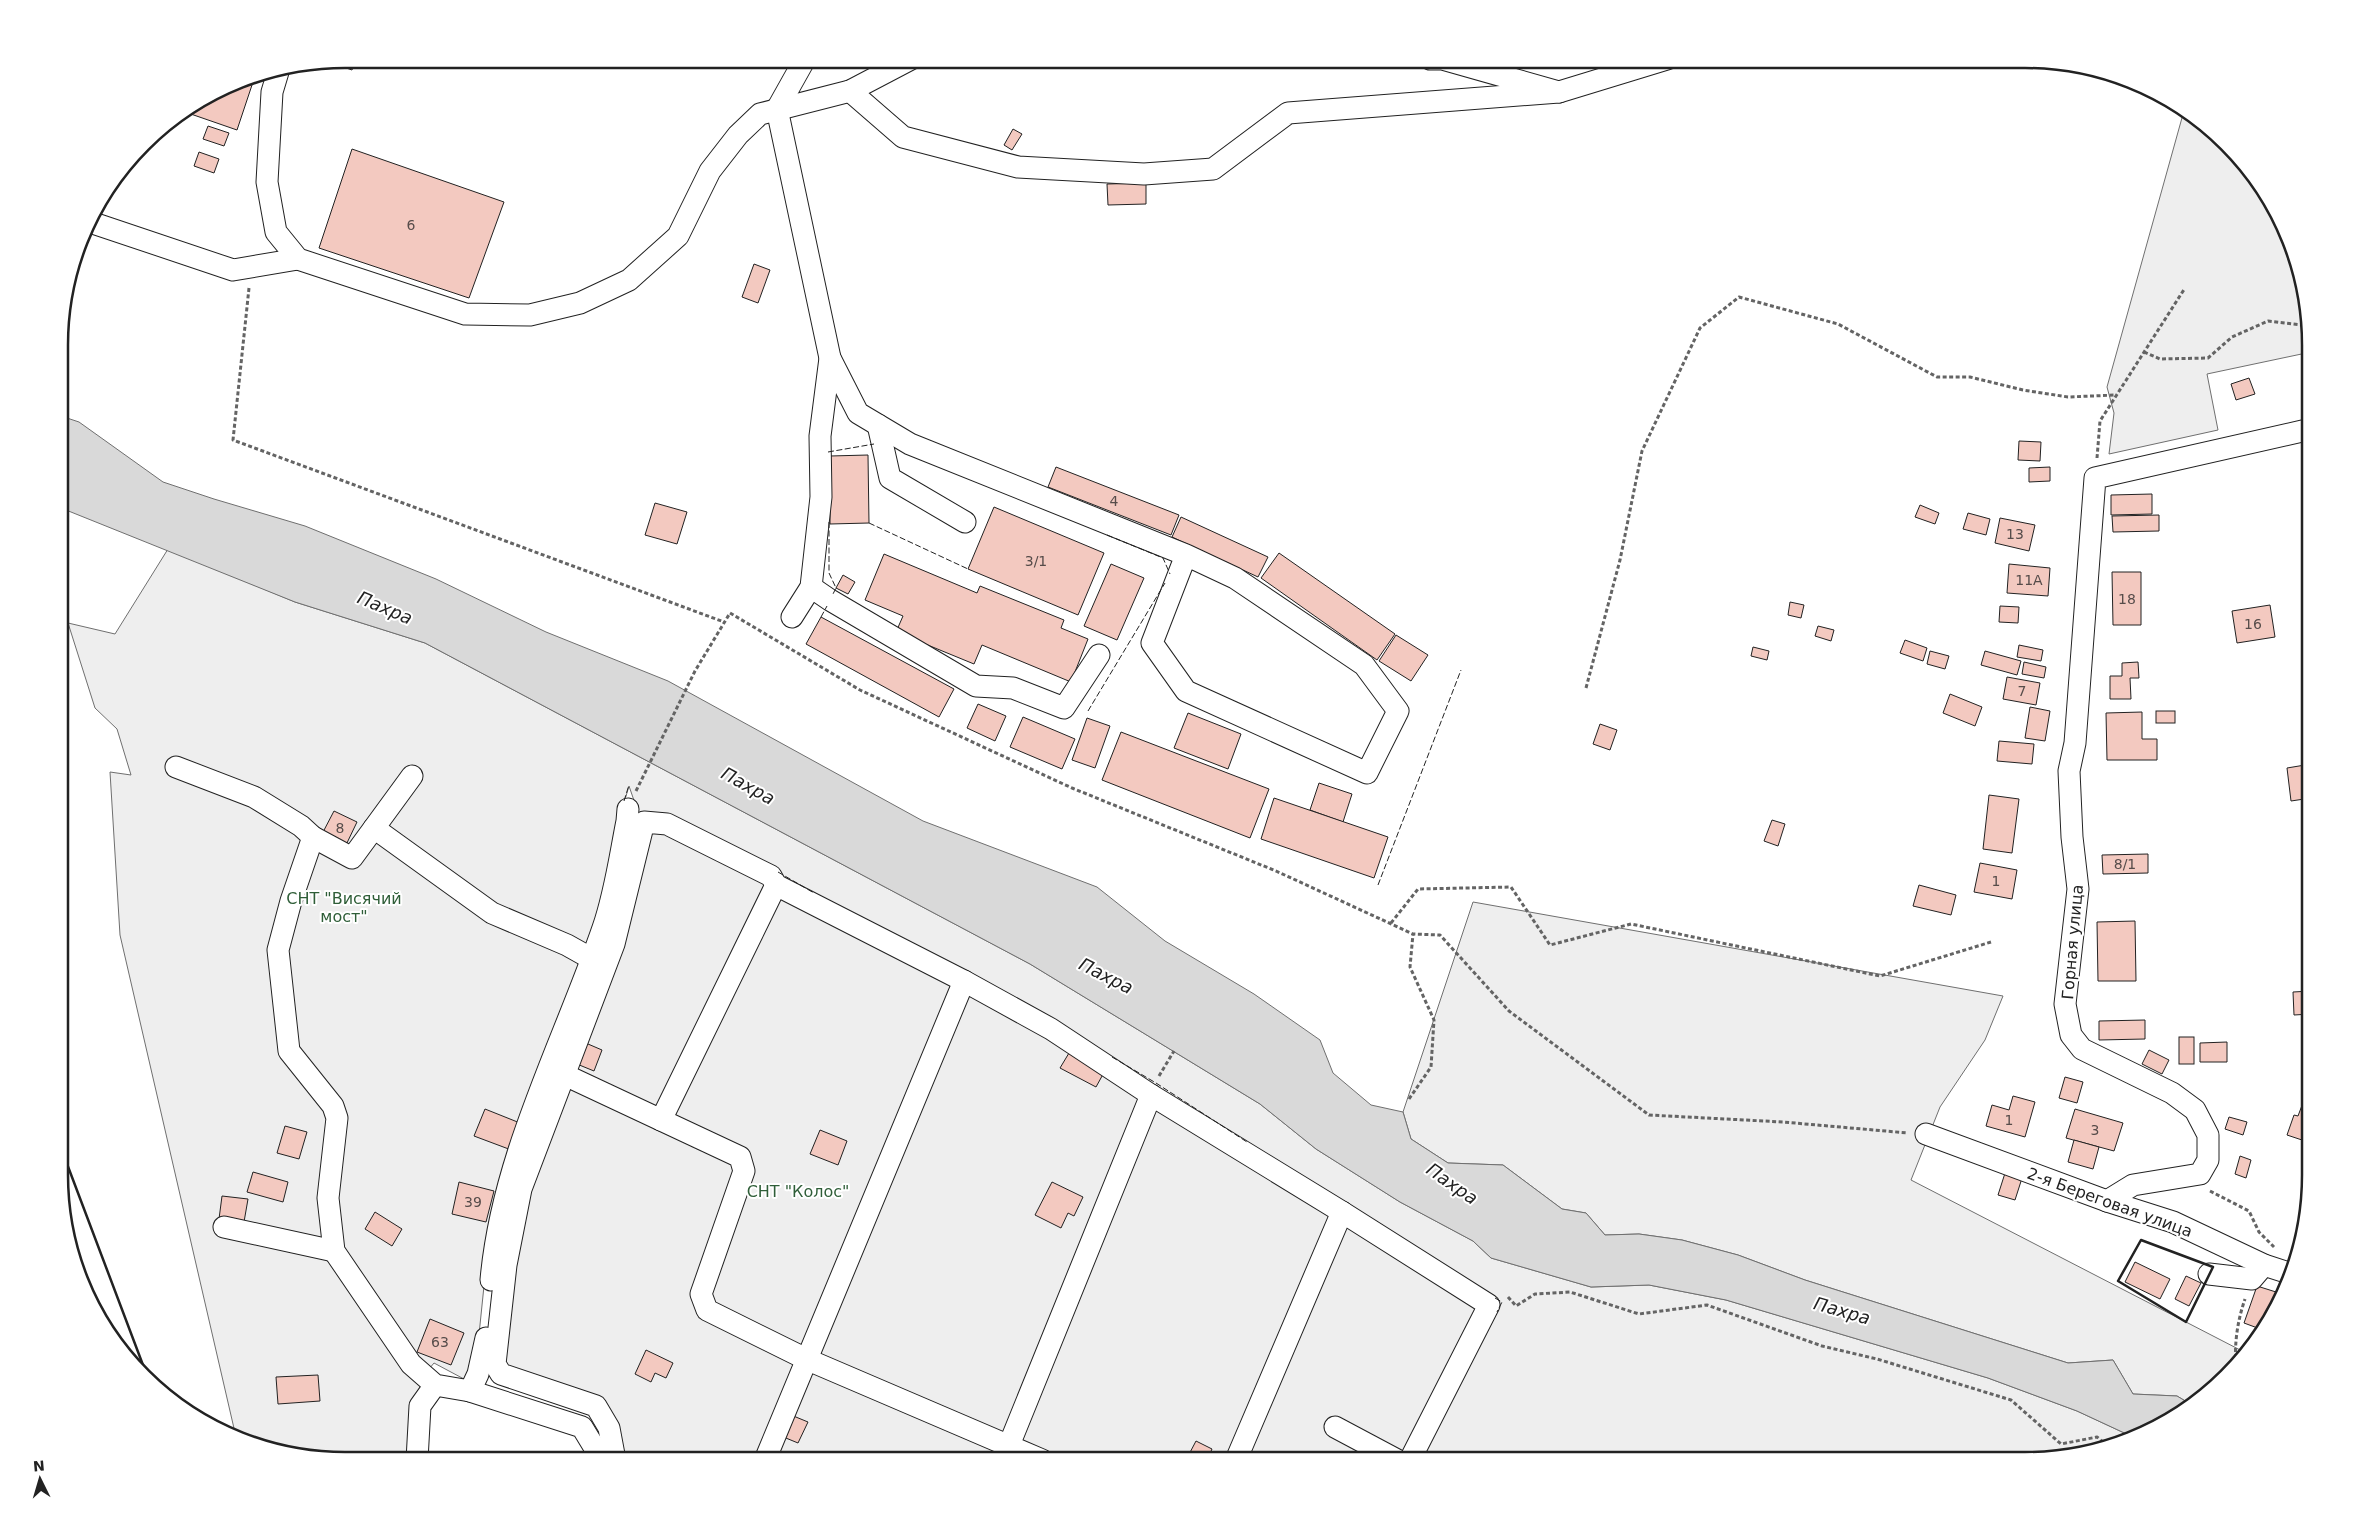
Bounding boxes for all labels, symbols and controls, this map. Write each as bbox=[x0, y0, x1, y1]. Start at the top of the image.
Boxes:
house number: 6 bbox=[407, 217, 416, 233]
house number: 4 bbox=[1110, 493, 1119, 509]
house number: 13 bbox=[2006, 526, 2024, 542]
house number: 3/1 bbox=[1025, 553, 1047, 569]
house number: 11А bbox=[2015, 572, 2043, 588]
water label: Пахра bbox=[355, 587, 416, 628]
house number: 18 bbox=[2118, 591, 2136, 607]
house number: 16 bbox=[2244, 616, 2262, 632]
house number: 7 bbox=[2018, 683, 2026, 699]
water label: Пахра bbox=[718, 762, 779, 809]
house number: 8 bbox=[336, 820, 344, 836]
house number: 8/1 bbox=[2114, 856, 2136, 872]
house number: 1 bbox=[1992, 873, 2000, 889]
street label: Горная улица bbox=[2058, 884, 2087, 1000]
park label: СНТ "Висячий мост" bbox=[286, 889, 402, 926]
water label: Пахра bbox=[1076, 953, 1137, 998]
house number: 1 bbox=[2005, 1112, 2013, 1128]
house number: 3 bbox=[2091, 1122, 2099, 1138]
water label: Пахра bbox=[1423, 1158, 1482, 1209]
street label: 2-я Береговая улица bbox=[2025, 1164, 2195, 1241]
park label: СНТ "Колос" bbox=[747, 1182, 849, 1201]
house number: 39 bbox=[464, 1194, 482, 1210]
water label: Пахра bbox=[1812, 1292, 1873, 1329]
house number: 63 bbox=[431, 1334, 449, 1350]
north arrow bbox=[15, 1454, 65, 1504]
text: N bbox=[32, 1458, 45, 1475]

